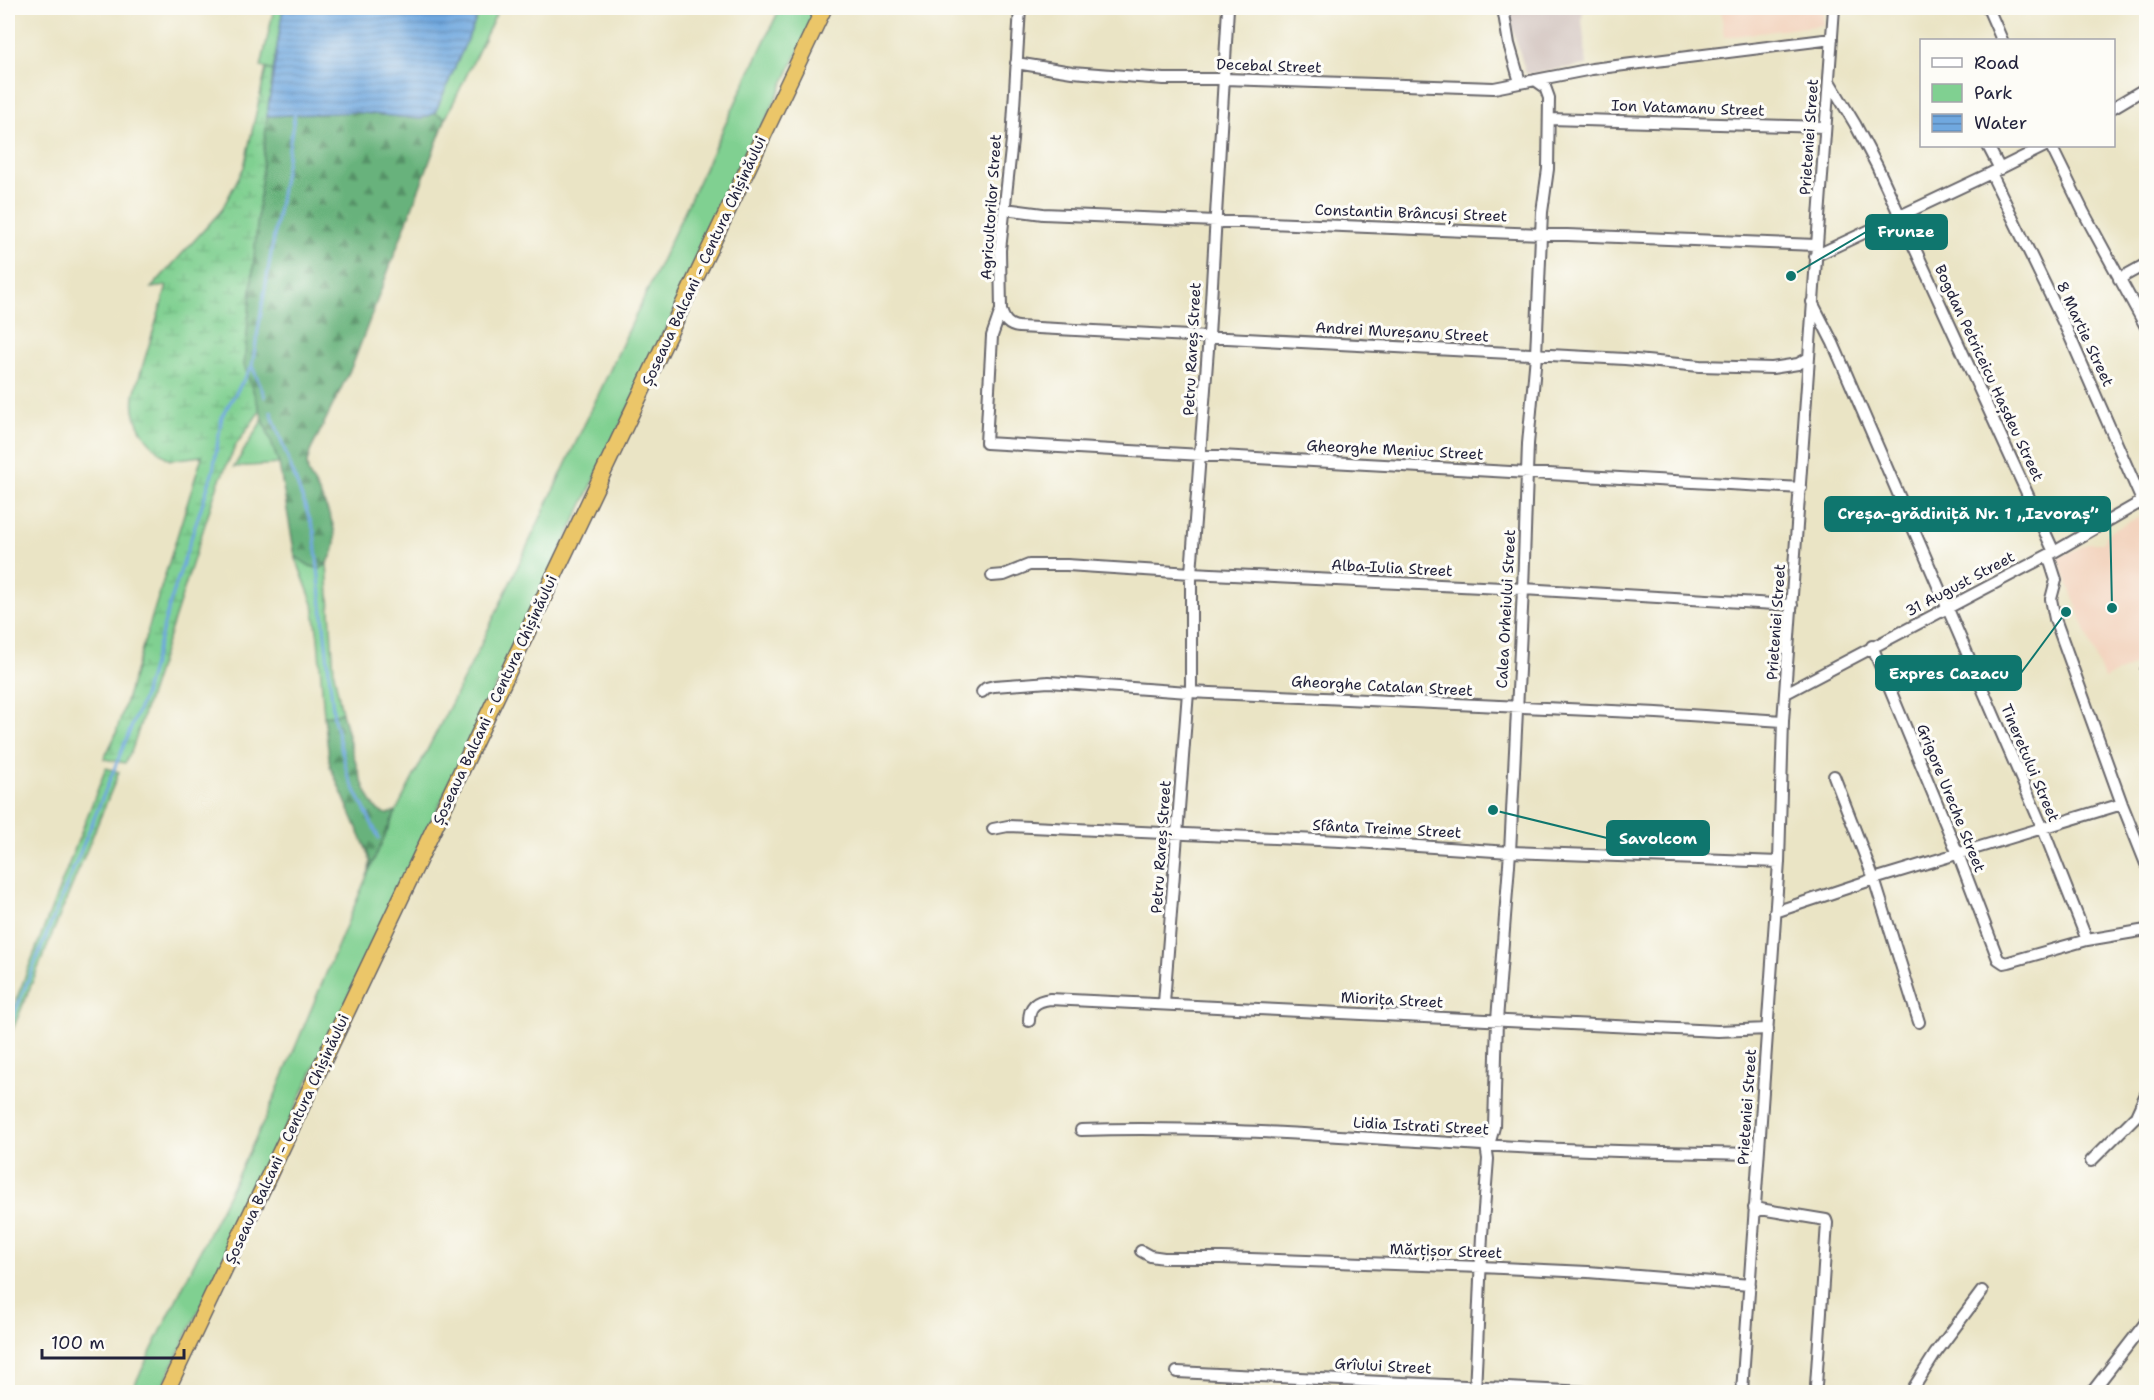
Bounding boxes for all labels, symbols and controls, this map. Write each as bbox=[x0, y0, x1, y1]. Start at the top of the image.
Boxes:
legend bbox=[1920, 39, 2115, 147]
text: Road bbox=[1974, 51, 2019, 75]
street label: Decebal Street bbox=[1216, 54, 1322, 78]
street label: Prieteniei Street bbox=[1795, 78, 1823, 196]
text: Park bbox=[1974, 81, 2013, 105]
street label: Ion Vatamanu Street bbox=[1611, 95, 1765, 121]
text: Water bbox=[1974, 111, 2027, 135]
street label: Șoseaua Balcani - Centura Chișinăului bbox=[637, 133, 772, 390]
street label: Agricultorilor Street bbox=[976, 133, 1006, 281]
street label: Constantin Brâncuși Street bbox=[1314, 200, 1508, 227]
callout: Frunze bbox=[1866, 215, 1947, 249]
text: Frunze bbox=[1877, 221, 1935, 242]
street label: Bogdan Petriceicu Hașdeu Street bbox=[1929, 262, 2048, 485]
street label: 8 Martie Street bbox=[2052, 278, 2118, 390]
street label: Petru Rareș Street bbox=[1179, 282, 1206, 416]
street label: Andrei Mureșanu Street bbox=[1315, 317, 1489, 348]
street label: Gheorghe Meniuc Street bbox=[1306, 435, 1484, 465]
callout: Creșa-grădiniță Nr. 1 „Izvoraș” bbox=[1825, 497, 2110, 531]
text: Creșa-grădiniță Nr. 1 „Izvoraș” bbox=[1838, 503, 2099, 525]
street label: Calea Orheiului Street bbox=[1492, 529, 1520, 689]
street label: 31 August Street bbox=[1902, 547, 2018, 621]
street label: Alba-Iulia Street bbox=[1331, 555, 1453, 581]
street label: Prieteniei Street bbox=[1762, 563, 1790, 681]
street label: Șoseaua Balcani - Centura Chișinăului bbox=[428, 572, 563, 829]
callout: Expres Cazacu bbox=[1876, 656, 2021, 690]
text: Expres Cazacu bbox=[1889, 663, 2009, 684]
street label: Gheorghe Catalan Street bbox=[1291, 671, 1473, 701]
street label: Tineretului Street bbox=[1996, 701, 2064, 825]
street label: Grigore Ureche Street bbox=[1912, 721, 1990, 875]
street label: Petru Rareș Street bbox=[1146, 780, 1177, 914]
street label: Sfânta Treime Street bbox=[1312, 815, 1462, 843]
callout: Savolcom bbox=[1607, 821, 1709, 855]
text: Savolcom bbox=[1619, 828, 1697, 849]
street label: Miorița Street bbox=[1340, 987, 1444, 1014]
street label: Șoseaua Balcani - Centura Chișinăului bbox=[220, 1011, 355, 1268]
street label: Prieteniei Street bbox=[1733, 1048, 1761, 1166]
street label: Lidia Istrati Street bbox=[1352, 1112, 1490, 1140]
street label: Mărțișor Street bbox=[1389, 1239, 1503, 1264]
scale bar bbox=[42, 1322, 184, 1360]
text: 100 m bbox=[51, 1331, 105, 1355]
street label: Grîului Street bbox=[1334, 1353, 1432, 1379]

